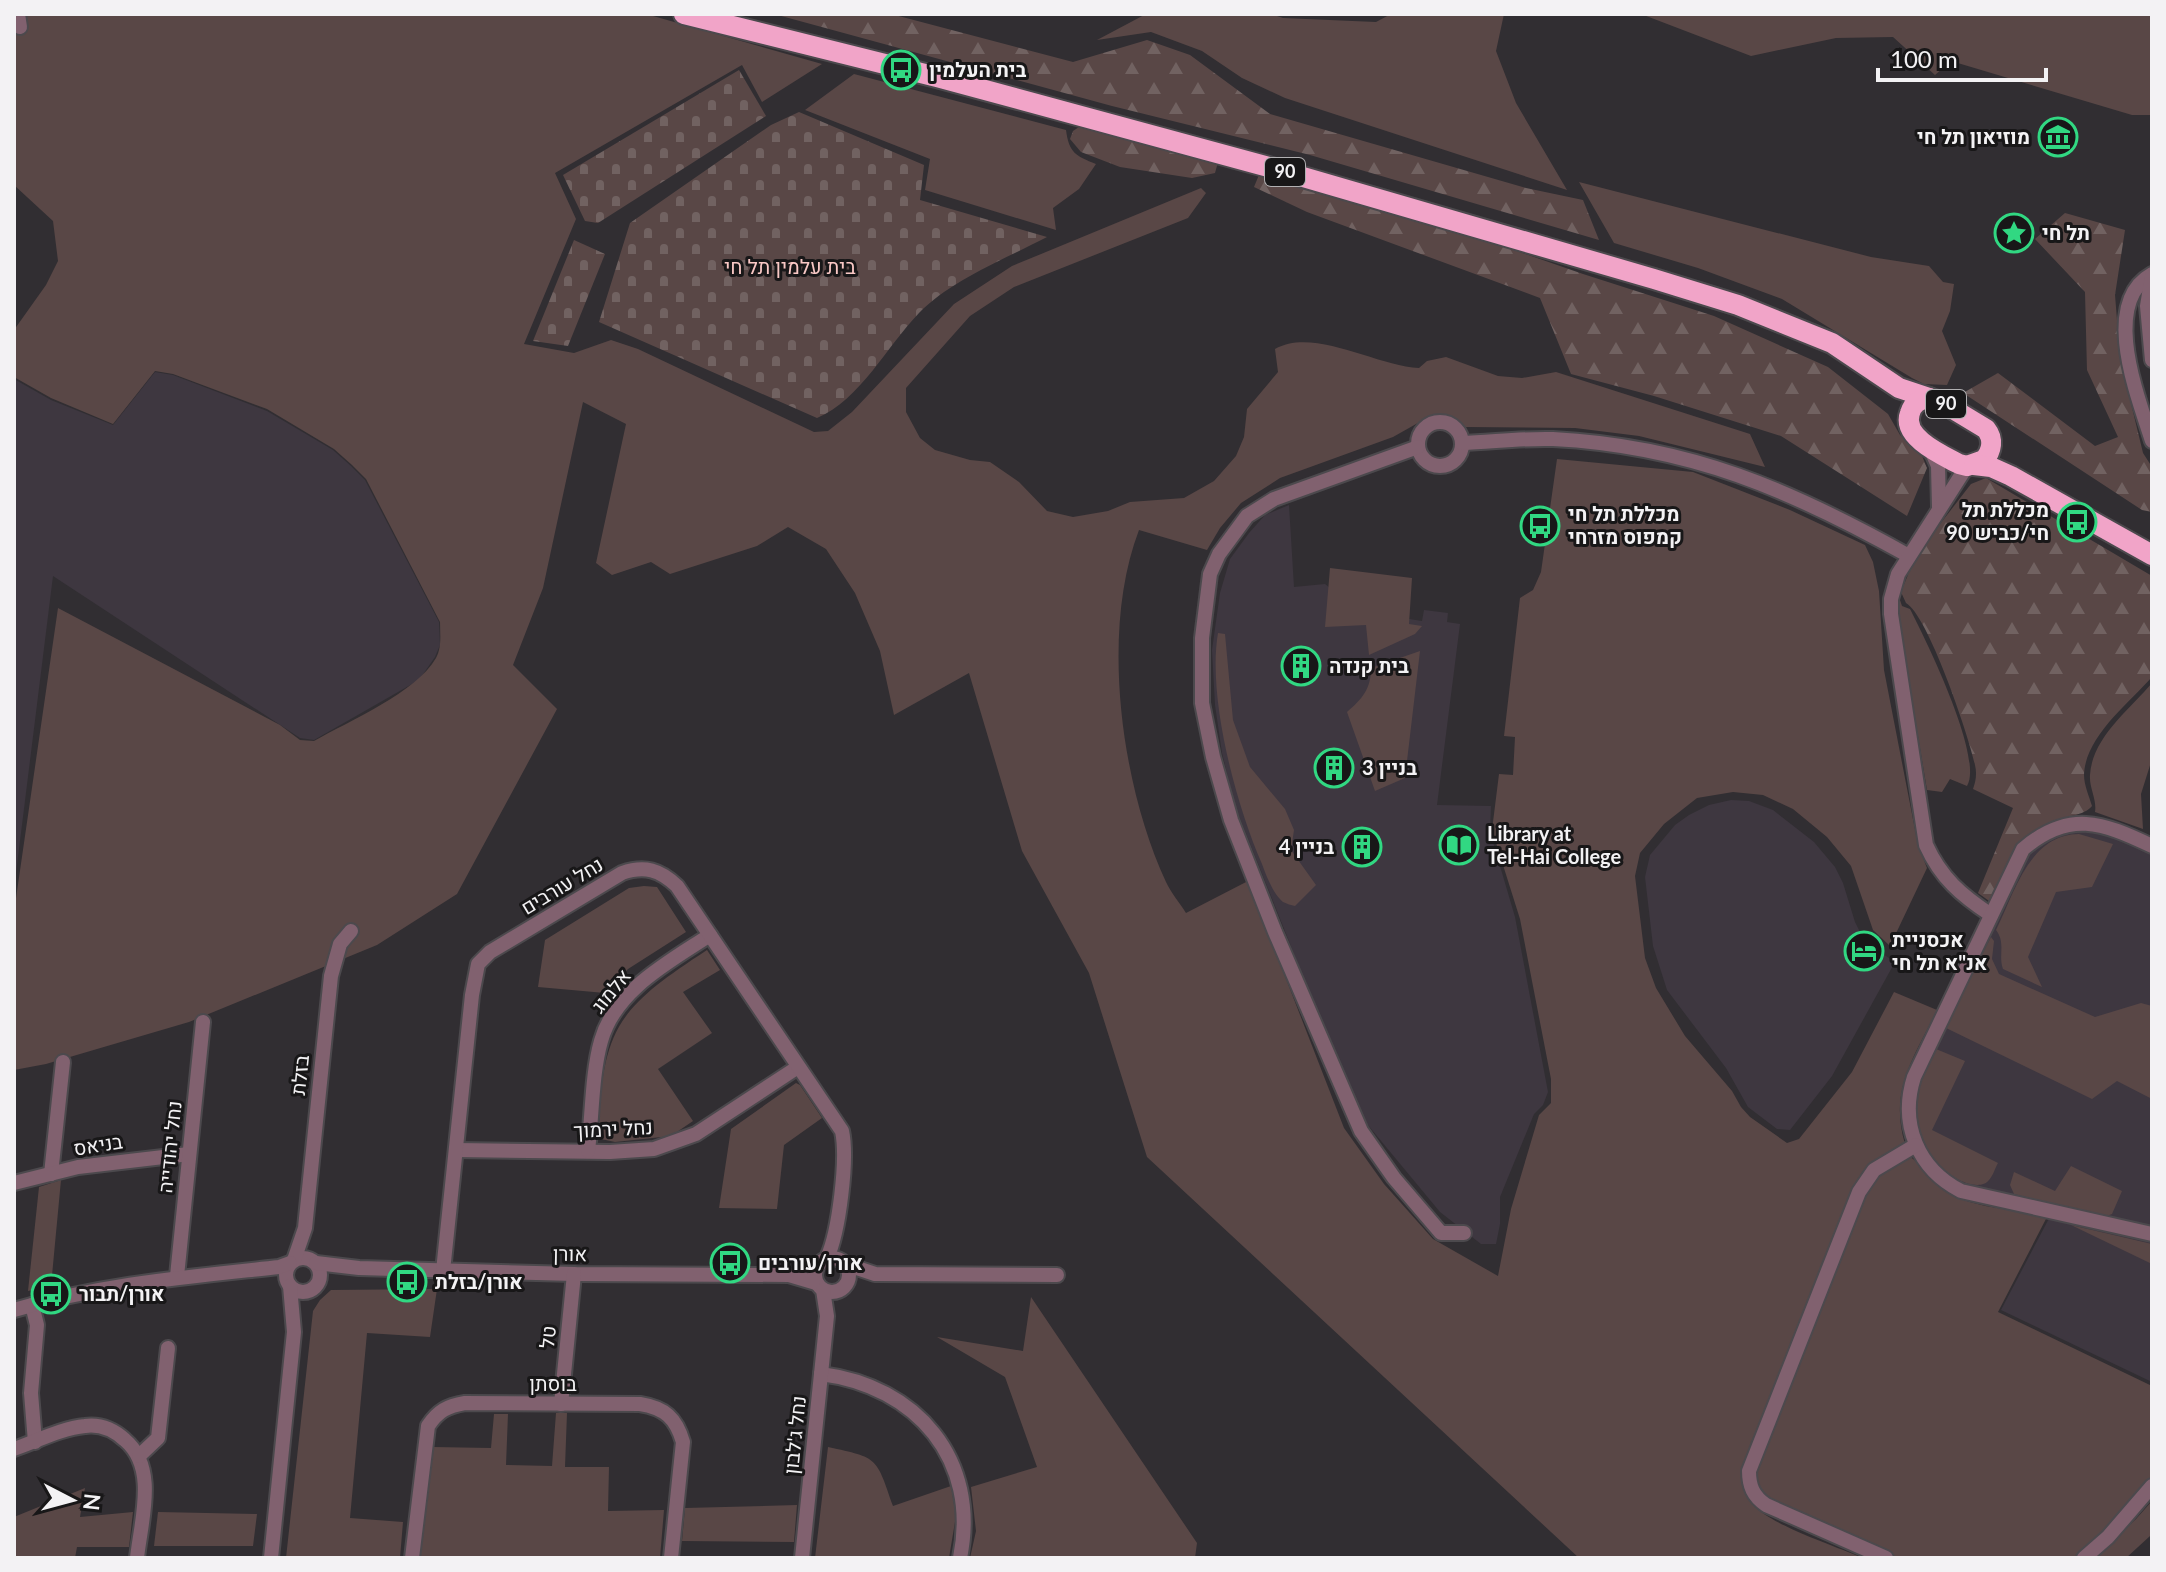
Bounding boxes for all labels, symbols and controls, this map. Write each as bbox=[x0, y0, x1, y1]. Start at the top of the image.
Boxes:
scale bar bbox=[1878, 32, 2046, 82]
text: 100 m bbox=[1890, 44, 1958, 73]
bus stop icon: בית העלמין bbox=[880, 49, 922, 91]
place label: בית העלמין bbox=[929, 57, 1027, 81]
museum icon: מוזיאון תל חי bbox=[2037, 116, 2079, 158]
place label: מוזיאון תל חי bbox=[1917, 124, 2030, 148]
road number: 90 bbox=[1265, 158, 1305, 186]
place icon: תל חי bbox=[1993, 212, 2035, 254]
place label: תל חי bbox=[2042, 220, 2090, 244]
park label: בית עלמין תל חי bbox=[724, 254, 856, 278]
road number: 90 bbox=[1926, 390, 1966, 418]
place label: מכללת תל חי/כביש 90 bbox=[1946, 497, 2049, 544]
place label: מכללת תל חי קמפוס מזרחי bbox=[1568, 501, 1682, 548]
bus stop icon: מכללת תל חי/כביש 90 bbox=[2056, 501, 2098, 543]
bus stop icon: מכללת תל חי קמפוס מזרחי bbox=[1519, 505, 1561, 547]
building icon: בית קנדה bbox=[1280, 645, 1322, 687]
place label: בית קנדה bbox=[1329, 653, 1409, 677]
building icon: בניין 3 bbox=[1313, 747, 1355, 789]
place label: בניין 3 bbox=[1362, 755, 1417, 779]
place label: Library at Tel-Hai College bbox=[1487, 821, 1621, 868]
library icon: Library at Tel-Hai College bbox=[1438, 824, 1480, 866]
building icon: בניין 4 bbox=[1341, 826, 1383, 868]
place label: בניין 4 bbox=[1279, 834, 1334, 858]
street label: נחל עורבים bbox=[516, 851, 607, 919]
place label: אכסניית אנ"א תל חי bbox=[1892, 927, 1987, 974]
hotel icon: אכסניית אנ"א תל חי bbox=[1843, 930, 1885, 972]
street label: אלמוג bbox=[585, 964, 635, 1017]
street label: בזלת bbox=[285, 1053, 313, 1096]
street label: נחל יהודייה bbox=[152, 1100, 186, 1194]
street label: נחל ירמוך bbox=[573, 1114, 653, 1142]
street label: בניאס bbox=[72, 1128, 125, 1160]
street label: אורן bbox=[553, 1241, 587, 1265]
bus stop icon: אורן/עורבים bbox=[709, 1242, 751, 1284]
place label: אורן/עורבים bbox=[758, 1250, 863, 1274]
bus stop icon: אורן/בזלת bbox=[386, 1261, 428, 1303]
place label: אורן/בזלת bbox=[435, 1269, 523, 1293]
bus stop icon: אורן/תבור bbox=[30, 1273, 72, 1315]
place label: אורן/תבור bbox=[79, 1281, 164, 1305]
street label: טל bbox=[534, 1324, 560, 1349]
street label: בוסתן bbox=[529, 1371, 577, 1395]
street label: נחל ג'לבון bbox=[778, 1394, 810, 1475]
north arrow bbox=[32, 1460, 112, 1540]
text: N bbox=[78, 1492, 107, 1512]

